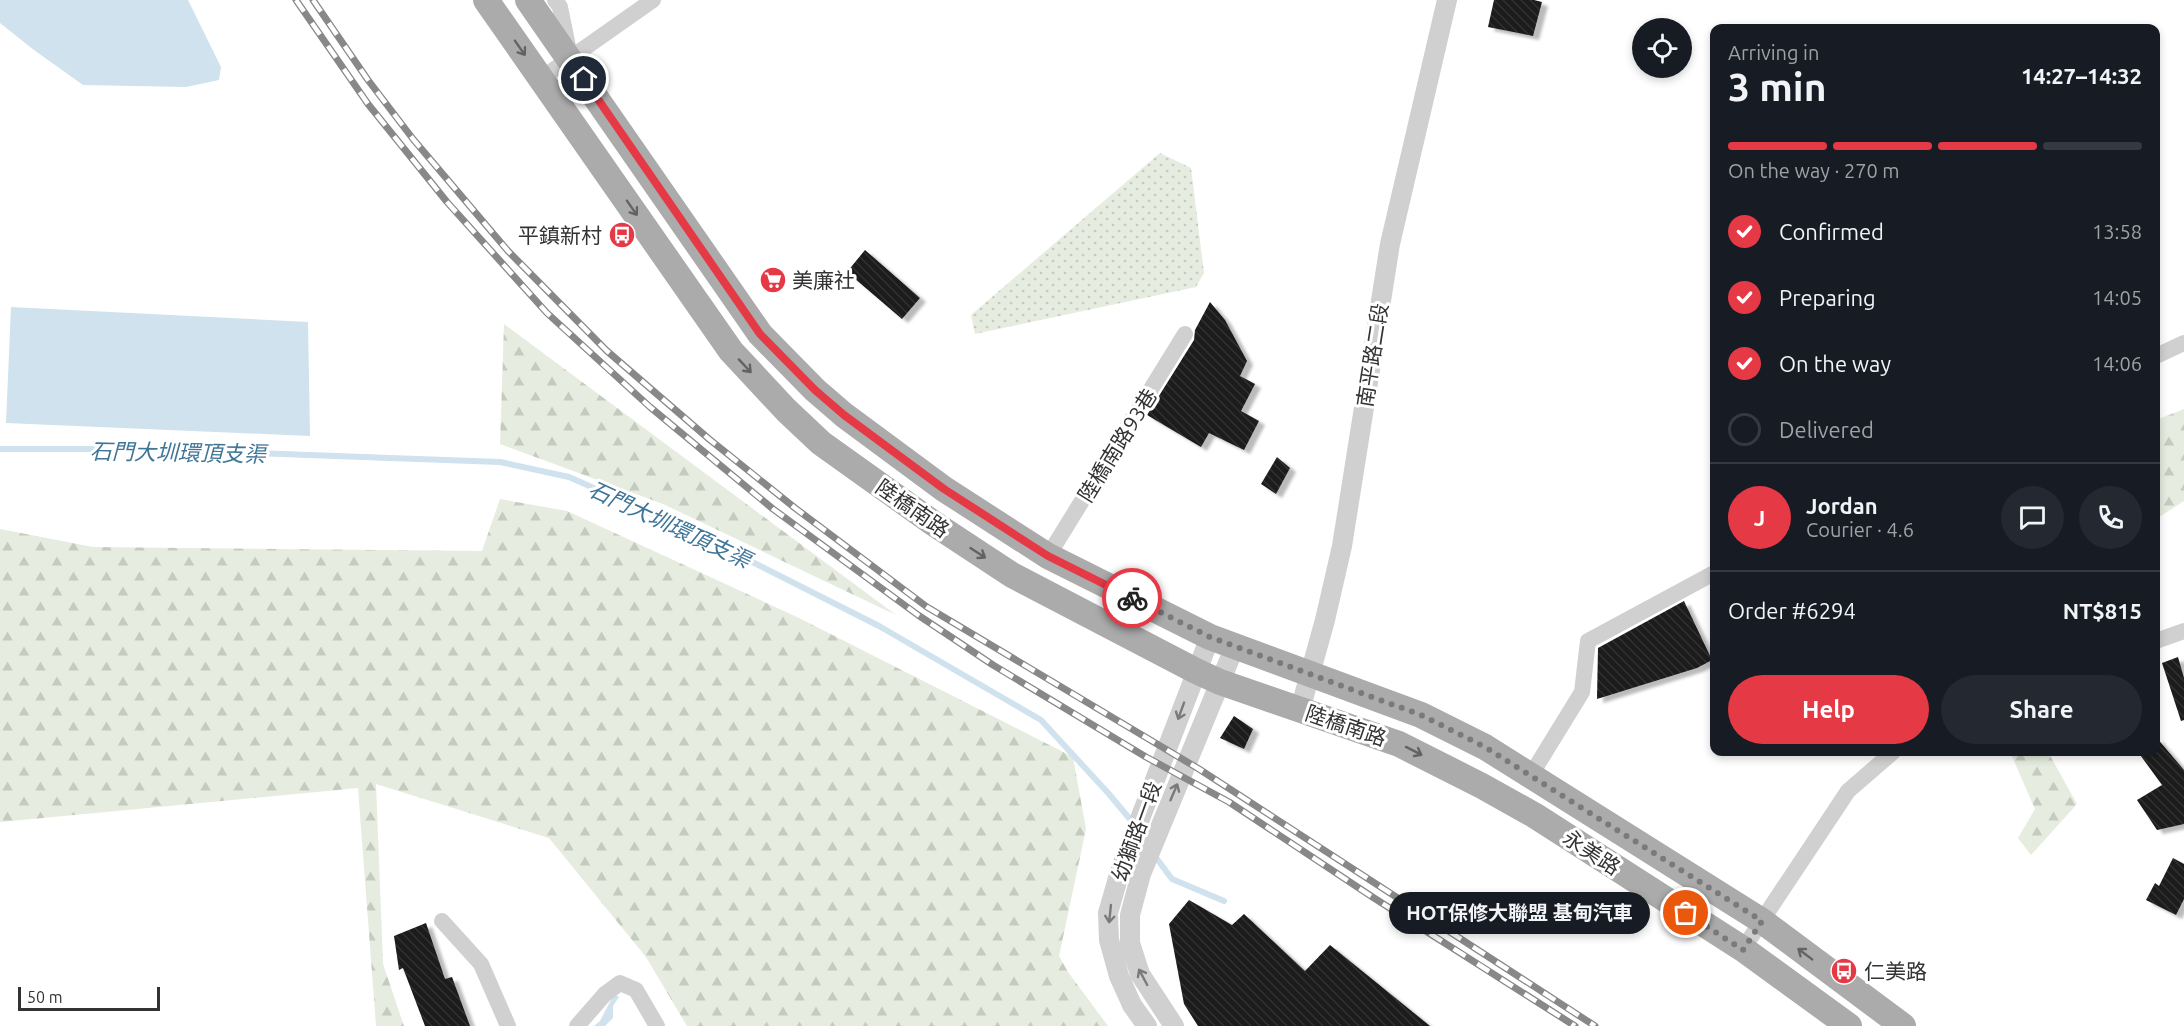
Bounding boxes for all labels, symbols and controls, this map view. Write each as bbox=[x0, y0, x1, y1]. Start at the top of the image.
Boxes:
map controls bbox=[1632, 18, 1692, 78]
button: locate bbox=[1632, 18, 1692, 78]
one-way arrow bbox=[514, 39, 526, 55]
text: Arriving in bbox=[1728, 41, 1819, 64]
pin bbox=[558, 53, 609, 104]
icon: home bbox=[567, 62, 600, 95]
text: 14:27–14:32 bbox=[2021, 63, 2142, 88]
text: 3 min bbox=[1728, 65, 1827, 108]
text: On the way · 270 m bbox=[1728, 159, 1900, 182]
one-way arrow bbox=[626, 199, 638, 215]
icon: check bbox=[1728, 215, 1761, 248]
text: Confirmed bbox=[1779, 219, 1884, 244]
bus stop icon: 平鎮新村 bbox=[607, 220, 637, 250]
text: 13:58 bbox=[2092, 220, 2142, 243]
place label: 平鎮新村 bbox=[518, 223, 602, 247]
supermarket icon: 美廉社 bbox=[758, 265, 788, 295]
place label: 美廉社 bbox=[792, 268, 855, 292]
icon: check bbox=[1728, 281, 1761, 314]
text: Preparing bbox=[1779, 285, 1876, 310]
text: 14:05 bbox=[2092, 286, 2142, 309]
street label: 南平路二段 bbox=[1352, 301, 1392, 409]
icon: check bbox=[1728, 347, 1761, 380]
text: On the way bbox=[1779, 351, 1891, 376]
text: 14:06 bbox=[2092, 352, 2142, 375]
one-way arrow bbox=[738, 358, 752, 373]
street label: 陸橋南路93巷 bbox=[1073, 384, 1161, 506]
text: Delivered bbox=[1779, 417, 1874, 442]
water label: 石門大圳環頂支渠 bbox=[90, 438, 269, 466]
street label: 陸橋南路 bbox=[872, 474, 954, 542]
water label: 石門大圳環頂支渠 bbox=[585, 475, 758, 574]
button: chat bbox=[2001, 486, 2064, 549]
button: phone bbox=[2079, 486, 2142, 549]
text: Jordan bbox=[1806, 493, 1878, 518]
text: J bbox=[1754, 505, 1765, 530]
text: Courier · 4.6 bbox=[1806, 518, 1914, 541]
one-way arrow bbox=[970, 547, 986, 559]
courier bbox=[1102, 568, 1162, 628]
icon: bike bbox=[1116, 582, 1149, 615]
text: Order #6294 bbox=[1728, 598, 1856, 623]
text: NT$815 bbox=[2063, 598, 2142, 623]
button: Help bbox=[1728, 675, 1929, 744]
button: Share bbox=[1941, 675, 2142, 744]
street label: 陸橋南路 bbox=[1302, 700, 1390, 750]
one-way arrow bbox=[1175, 701, 1186, 719]
one-way arrow bbox=[1404, 746, 1422, 758]
street label: 幼獅路一段 bbox=[1107, 778, 1165, 884]
one-way arrow bbox=[1169, 783, 1180, 802]
street label: 永美路 bbox=[1559, 825, 1625, 879]
pin bbox=[1660, 887, 1711, 938]
callout: HOT保修大聯盟 基甸汽車 bbox=[1389, 892, 1650, 934]
icon: bag bbox=[1669, 896, 1702, 929]
text: HOT保修大聯盟 基甸汽車 bbox=[1406, 901, 1633, 924]
one-way arrow bbox=[1104, 904, 1115, 923]
one-way arrow bbox=[1798, 947, 1814, 960]
bus stop icon: 仁美路 bbox=[1829, 956, 1859, 986]
place label: 仁美路 bbox=[1864, 959, 1927, 983]
one-way arrow bbox=[1137, 968, 1148, 986]
scale bar bbox=[18, 984, 160, 1012]
text: 50 m bbox=[27, 988, 63, 1006]

